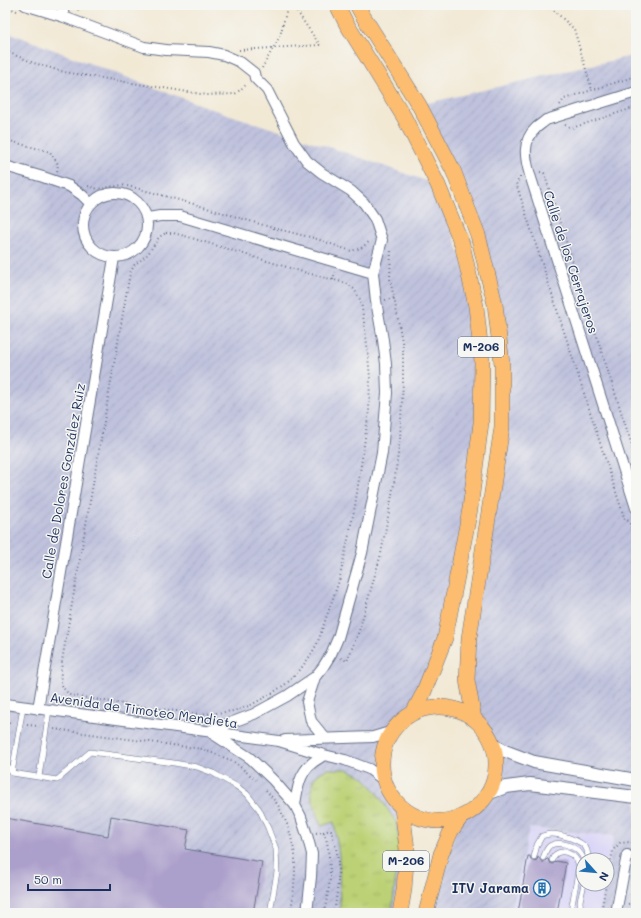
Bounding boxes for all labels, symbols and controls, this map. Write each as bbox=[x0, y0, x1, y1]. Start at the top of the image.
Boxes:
street label: Calle de los Cerrajeros bbox=[540, 188, 603, 336]
road number: M-206 bbox=[458, 337, 504, 357]
street label: Calle de Dolores González Ruiz bbox=[37, 382, 88, 580]
street label: Avenida de Timoteo Mendieta bbox=[49, 688, 239, 731]
road number: M-206 bbox=[383, 851, 429, 871]
north arrow bbox=[575, 852, 615, 892]
scale bar bbox=[28, 866, 110, 892]
text: N bbox=[596, 870, 613, 884]
text: 50 m bbox=[34, 871, 62, 887]
building icon: ITV Jarama bbox=[532, 878, 552, 898]
place label: ITV Jarama bbox=[452, 879, 529, 896]

